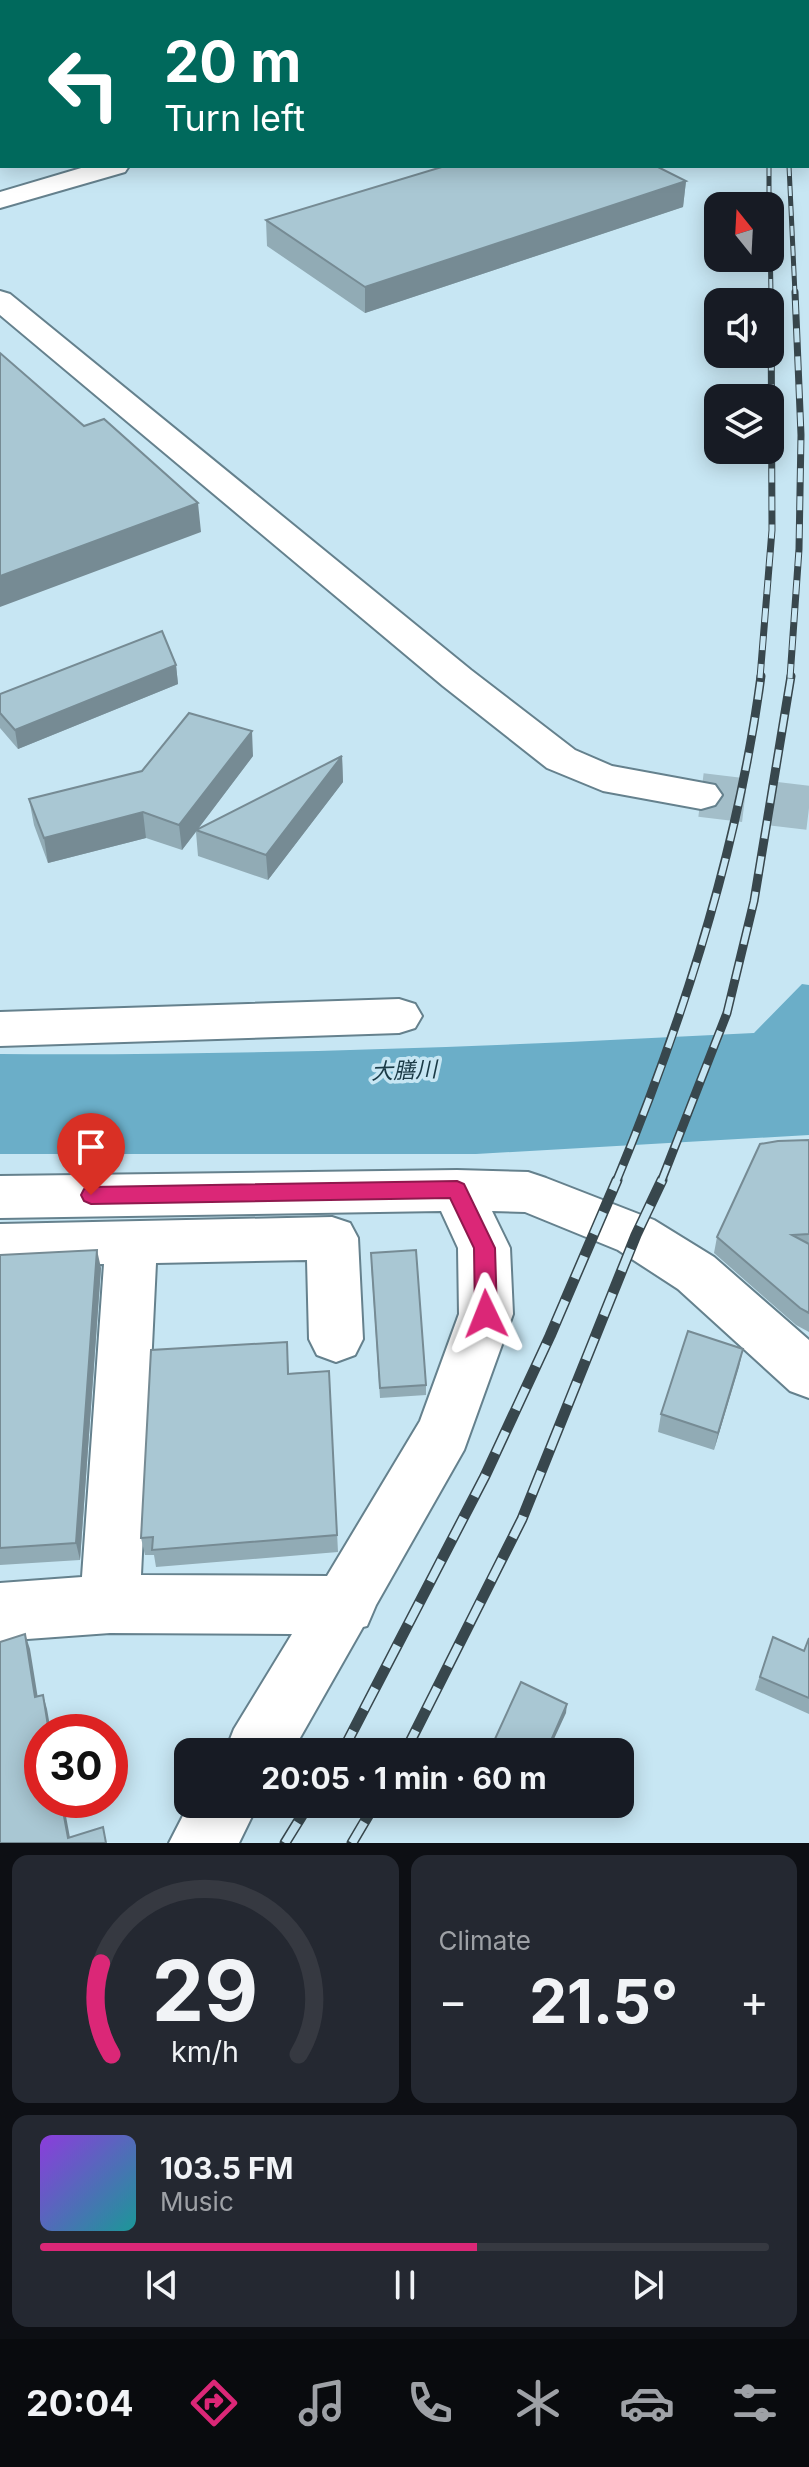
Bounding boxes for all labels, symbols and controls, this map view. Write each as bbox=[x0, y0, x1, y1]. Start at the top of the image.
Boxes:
text: 20 m bbox=[164, 28, 301, 96]
icon: left bbox=[32, 32, 136, 136]
text: Turn left bbox=[164, 96, 305, 140]
north arrow bbox=[704, 192, 784, 272]
map controls bbox=[704, 192, 784, 464]
button: sound bbox=[704, 288, 784, 368]
button: layers bbox=[704, 384, 784, 464]
water label: 大膳川 bbox=[371, 1056, 439, 1084]
pin bbox=[57, 1113, 125, 1195]
icon: arrive bbox=[69, 1125, 113, 1169]
position arrow bbox=[444, 1272, 528, 1356]
speed limit sign: 30 bbox=[24, 1714, 128, 1818]
text: 20:05 · 1 min · 60 m bbox=[261, 1760, 547, 1796]
text: Climate bbox=[439, 1925, 531, 1956]
text: 29 bbox=[152, 1940, 258, 2041]
text: 21.5° bbox=[529, 1965, 678, 2037]
text: − bbox=[439, 1974, 468, 2028]
text: + bbox=[740, 1974, 769, 2028]
text: km/h bbox=[171, 2034, 239, 2069]
text: 103.5 FM bbox=[160, 2150, 294, 2186]
text: Music bbox=[160, 2186, 234, 2217]
icon: previous bbox=[140, 2263, 184, 2307]
icon: pause bbox=[383, 2263, 427, 2307]
icon: next bbox=[626, 2263, 670, 2307]
icon: directions bbox=[186, 2375, 242, 2431]
icon: music bbox=[294, 2375, 350, 2431]
icon: phone bbox=[402, 2375, 458, 2431]
icon: climate bbox=[510, 2375, 566, 2431]
icon: car bbox=[619, 2375, 675, 2431]
icon: filters bbox=[727, 2375, 783, 2431]
text: 20:04 bbox=[26, 2381, 134, 2425]

